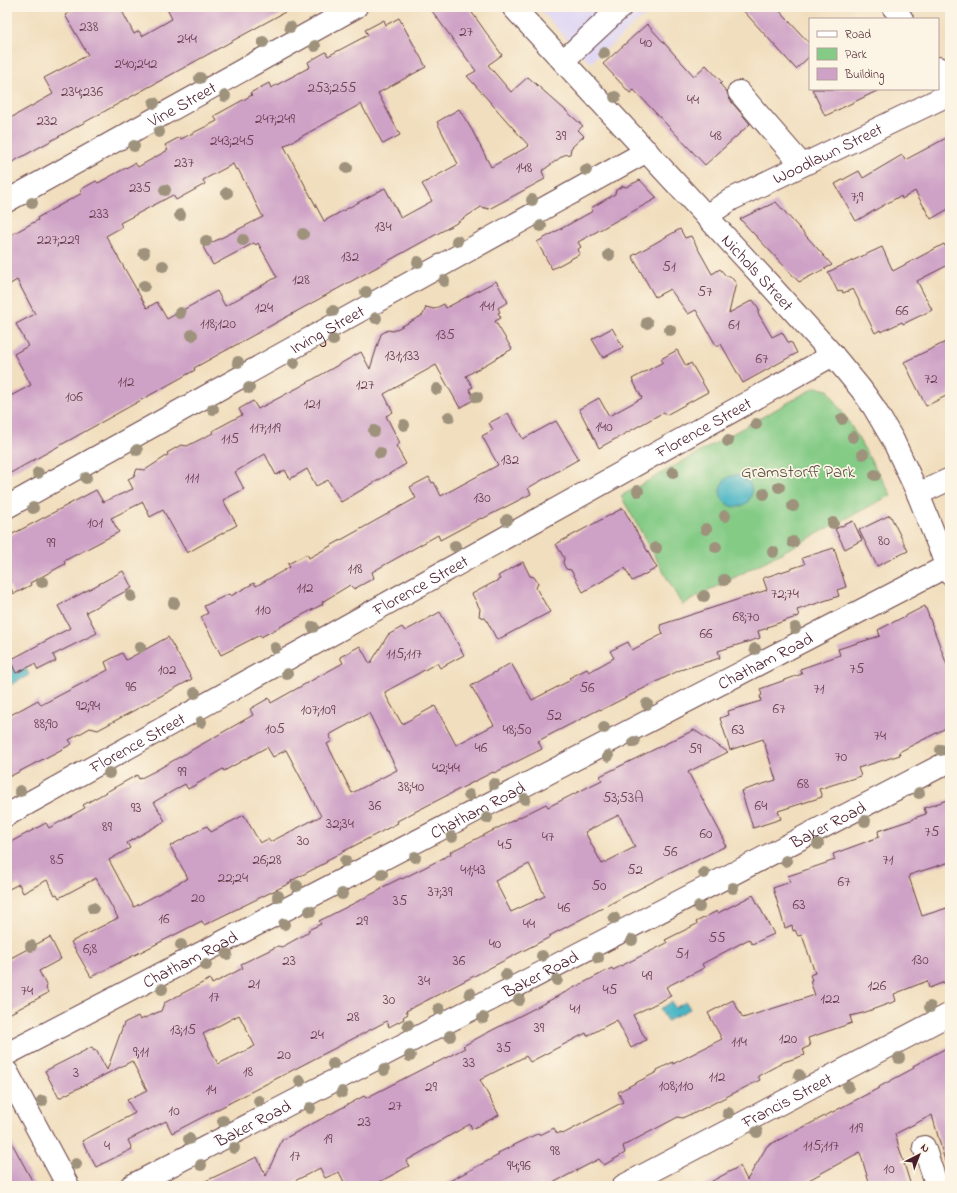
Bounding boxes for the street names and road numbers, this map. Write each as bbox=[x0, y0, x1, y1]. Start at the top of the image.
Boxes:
street label: Vine Street bbox=[143, 76, 222, 135]
street label: Woodlawn Street bbox=[769, 117, 887, 192]
street label: Nichols Street bbox=[715, 229, 799, 318]
street label: Irving Street bbox=[286, 299, 370, 361]
street label: Florence Street bbox=[651, 392, 757, 466]
street label: Florence Street bbox=[368, 549, 474, 623]
street label: Chatham Road bbox=[714, 627, 818, 697]
street label: Florence Street bbox=[84, 707, 191, 781]
street label: Chatham Road bbox=[426, 776, 530, 846]
street label: Baker Road bbox=[785, 796, 871, 856]
street label: Chatham Road bbox=[139, 925, 243, 995]
street label: Baker Road bbox=[498, 945, 584, 1005]
street label: Francis Street bbox=[737, 1067, 837, 1136]
street label: Baker Road bbox=[210, 1094, 296, 1155]

